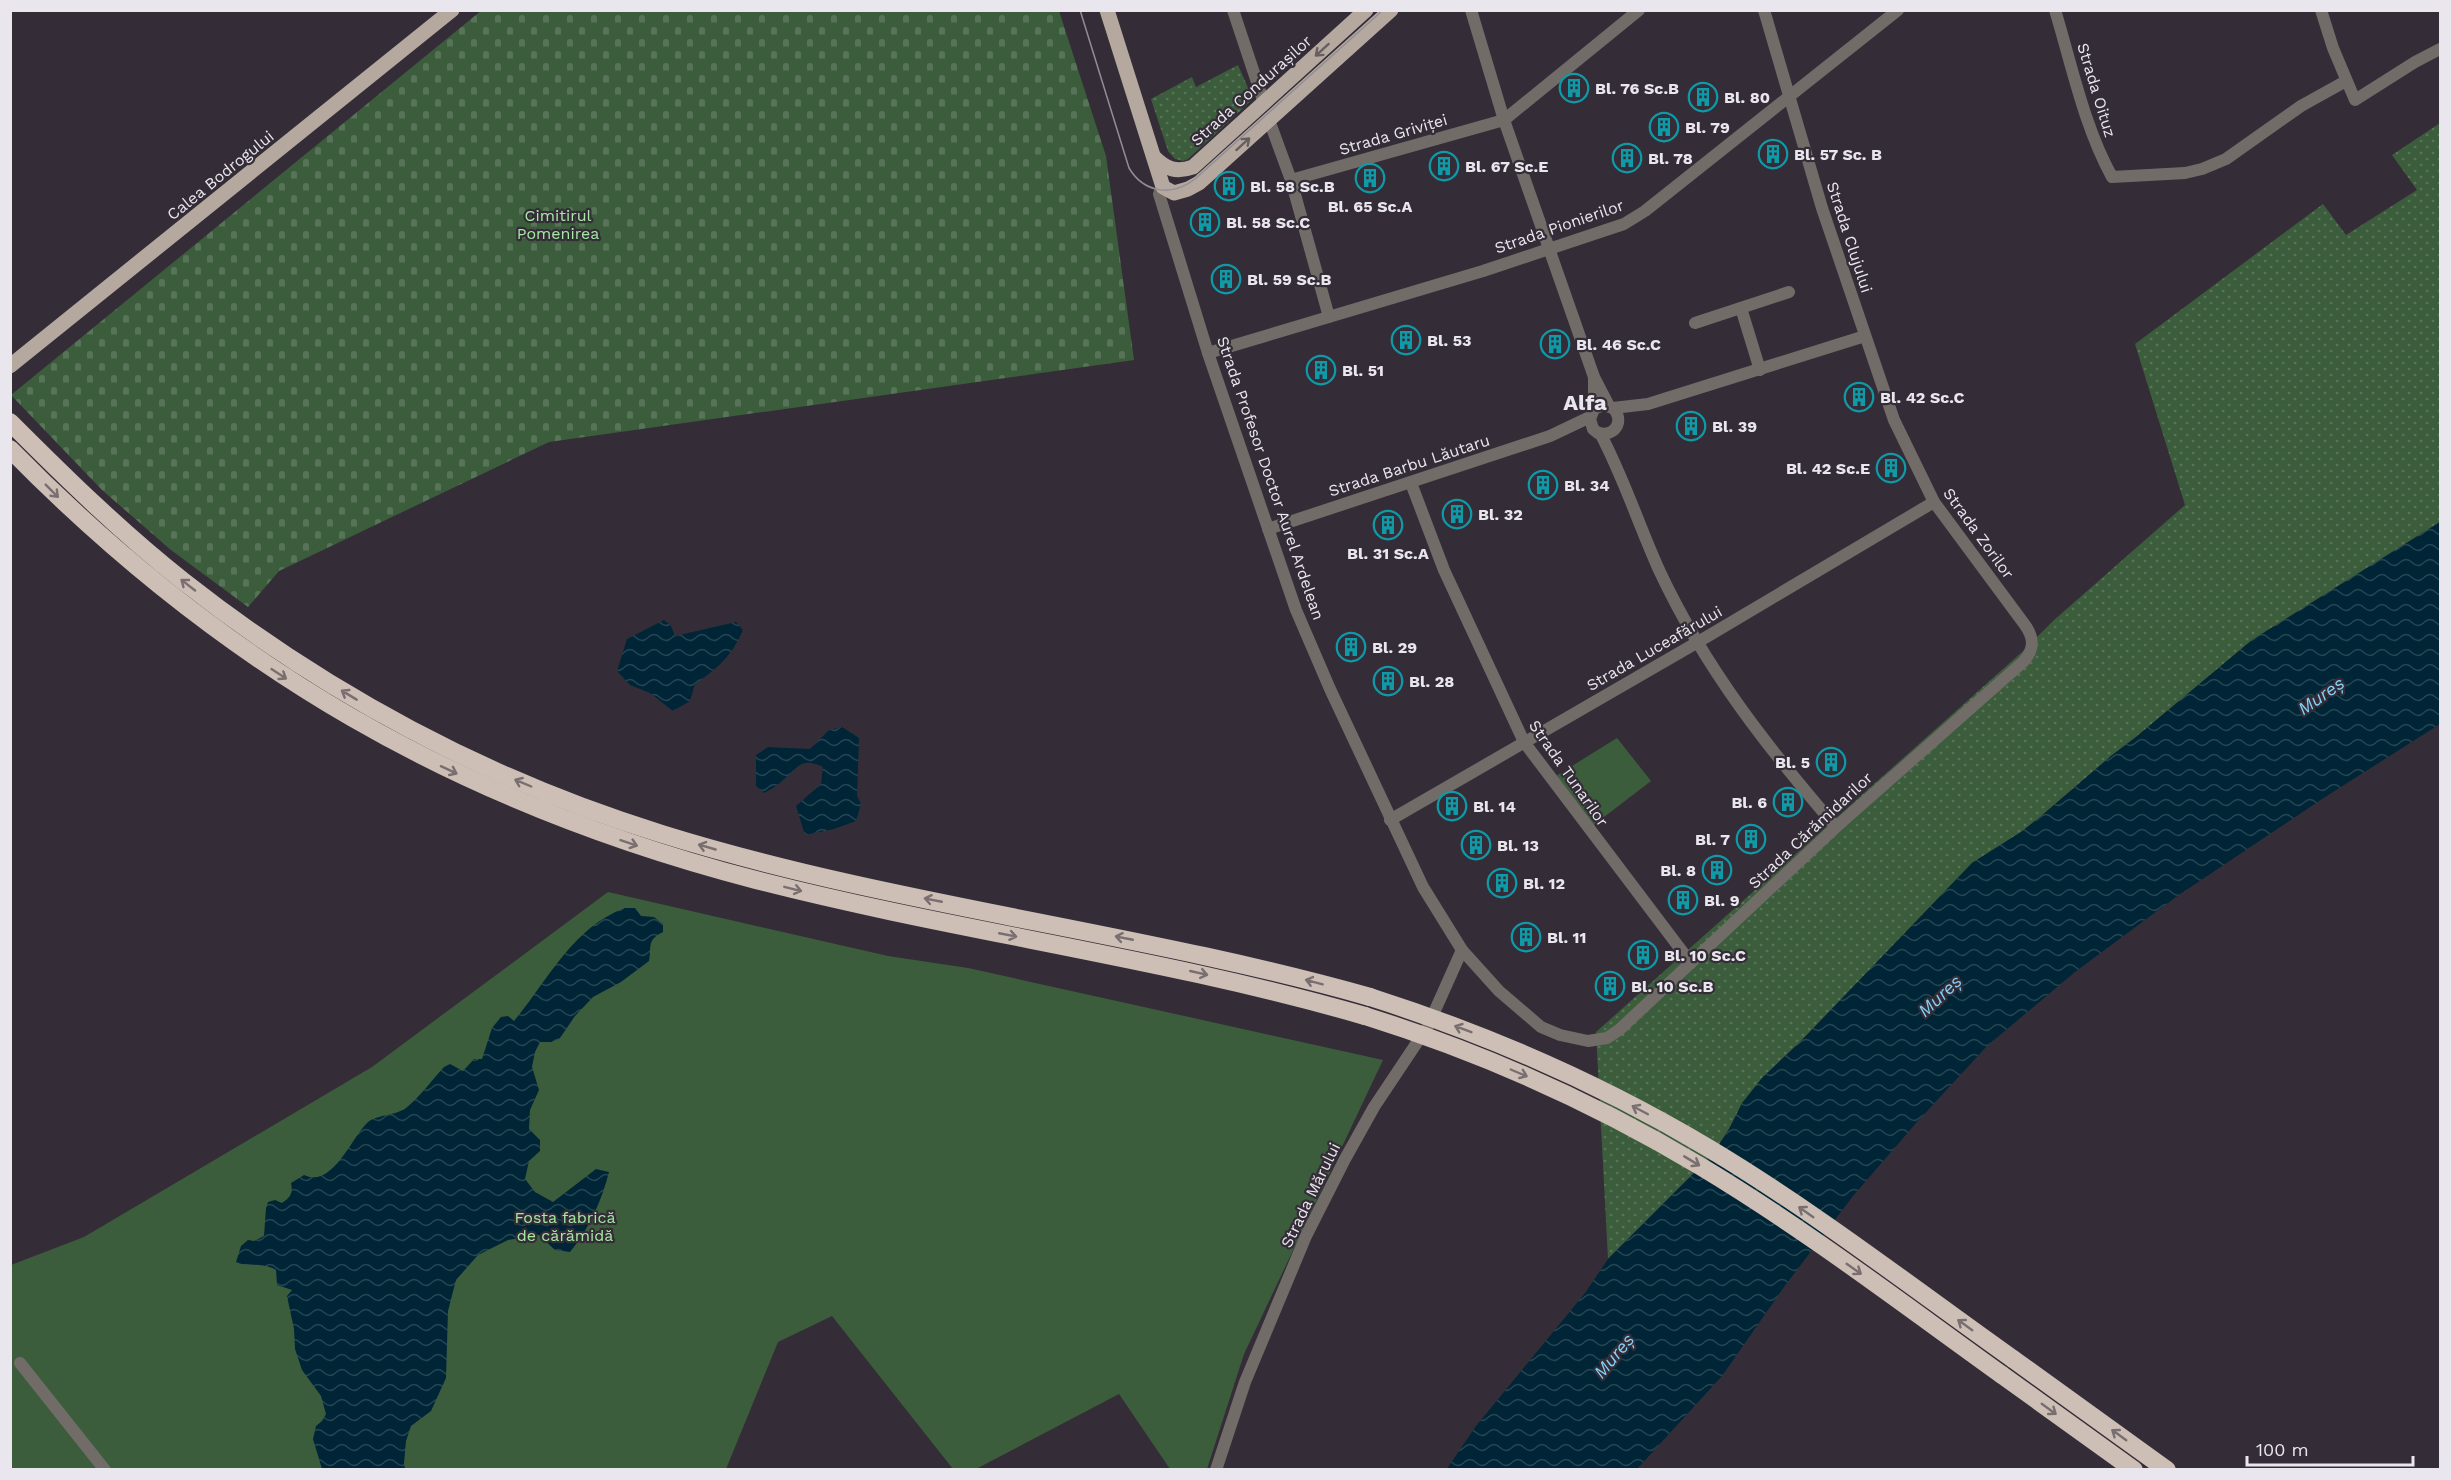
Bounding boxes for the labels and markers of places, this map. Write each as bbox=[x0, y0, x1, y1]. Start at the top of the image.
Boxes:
building icon: Bl. 76 Sc.B bbox=[1558, 72, 1590, 104]
place label: Bl. 76 Sc.B bbox=[1595, 79, 1679, 98]
building icon: Bl. 80 bbox=[1687, 81, 1719, 113]
place label: Bl. 80 bbox=[1724, 88, 1770, 107]
building icon: Bl. 79 bbox=[1648, 111, 1680, 143]
place label: Bl. 79 bbox=[1685, 118, 1730, 137]
building icon: Bl. 57 Sc. B bbox=[1757, 138, 1789, 170]
building icon: Bl. 78 bbox=[1611, 142, 1643, 174]
place label: Bl. 57 Sc. B bbox=[1794, 145, 1882, 164]
place label: Bl. 78 bbox=[1648, 149, 1693, 168]
building icon: Bl. 67 Sc.E bbox=[1428, 150, 1460, 182]
place label: Bl. 67 Sc.E bbox=[1465, 157, 1548, 176]
building icon: Bl. 65 Sc.A bbox=[1354, 162, 1386, 194]
building icon: Bl. 58 Sc.B bbox=[1213, 170, 1245, 202]
place label: Bl. 58 Sc.B bbox=[1250, 177, 1335, 196]
place label: Bl. 65 Sc.A bbox=[1328, 197, 1413, 216]
building icon: Bl. 58 Sc.C bbox=[1189, 206, 1221, 238]
place label: Bl. 58 Sc.C bbox=[1226, 213, 1310, 232]
building icon: Bl. 59 Sc.B bbox=[1210, 263, 1242, 295]
place label: Bl. 59 Sc.B bbox=[1247, 270, 1332, 289]
building icon: Bl. 53 bbox=[1390, 324, 1422, 356]
building icon: Bl. 46 Sc.C bbox=[1539, 328, 1571, 360]
place label: Bl. 53 bbox=[1427, 331, 1472, 350]
place label: Bl. 46 Sc.C bbox=[1576, 335, 1661, 354]
building icon: Bl. 51 bbox=[1305, 354, 1337, 386]
place label: Bl. 51 bbox=[1342, 361, 1384, 380]
building icon: Bl. 42 Sc.C bbox=[1843, 381, 1875, 413]
place label: Bl. 42 Sc.C bbox=[1880, 388, 1965, 407]
building icon: Bl. 39 bbox=[1675, 410, 1707, 442]
place label: Bl. 39 bbox=[1712, 417, 1757, 436]
building icon: Bl. 42 Sc.E bbox=[1875, 452, 1907, 484]
place label: Bl. 42 Sc.E bbox=[1786, 459, 1870, 478]
building icon: Bl. 34 bbox=[1527, 469, 1559, 501]
place label: Bl. 34 bbox=[1564, 476, 1610, 495]
building icon: Bl. 32 bbox=[1441, 498, 1473, 530]
place label: Bl. 32 bbox=[1478, 505, 1523, 524]
building icon: Bl. 31 Sc.A bbox=[1372, 509, 1404, 541]
place label: Bl. 31 Sc.A bbox=[1347, 544, 1429, 563]
building icon: Bl. 29 bbox=[1335, 631, 1367, 663]
place label: Bl. 29 bbox=[1372, 638, 1417, 657]
building icon: Bl. 28 bbox=[1372, 665, 1404, 697]
place label: Bl. 28 bbox=[1409, 672, 1454, 691]
building icon: Bl. 5 bbox=[1815, 746, 1847, 778]
place label: Bl. 5 bbox=[1775, 753, 1810, 772]
building icon: Bl. 6 bbox=[1772, 786, 1804, 818]
building icon: Bl. 14 bbox=[1436, 790, 1468, 822]
place label: Bl. 6 bbox=[1731, 793, 1767, 812]
place label: Bl. 14 bbox=[1473, 797, 1516, 816]
building icon: Bl. 7 bbox=[1735, 823, 1767, 855]
building icon: Bl. 13 bbox=[1460, 829, 1492, 861]
place label: Bl. 7 bbox=[1695, 830, 1730, 849]
place label: Bl. 13 bbox=[1497, 836, 1539, 855]
building icon: Bl. 8 bbox=[1701, 854, 1733, 886]
place label: Bl. 8 bbox=[1660, 861, 1696, 880]
building icon: Bl. 12 bbox=[1486, 867, 1518, 899]
place label: Bl. 12 bbox=[1523, 874, 1565, 893]
building icon: Bl. 9 bbox=[1667, 884, 1699, 916]
place label: Bl. 9 bbox=[1704, 891, 1740, 910]
building icon: Bl. 11 bbox=[1510, 921, 1542, 953]
place label: Bl. 11 bbox=[1547, 928, 1586, 947]
building icon: Bl. 10 Sc.C bbox=[1627, 939, 1659, 971]
place label: Bl. 10 Sc.C bbox=[1664, 946, 1746, 965]
building icon: Bl. 10 Sc.B bbox=[1594, 970, 1626, 1002]
place label: Bl. 10 Sc.B bbox=[1631, 977, 1713, 996]

